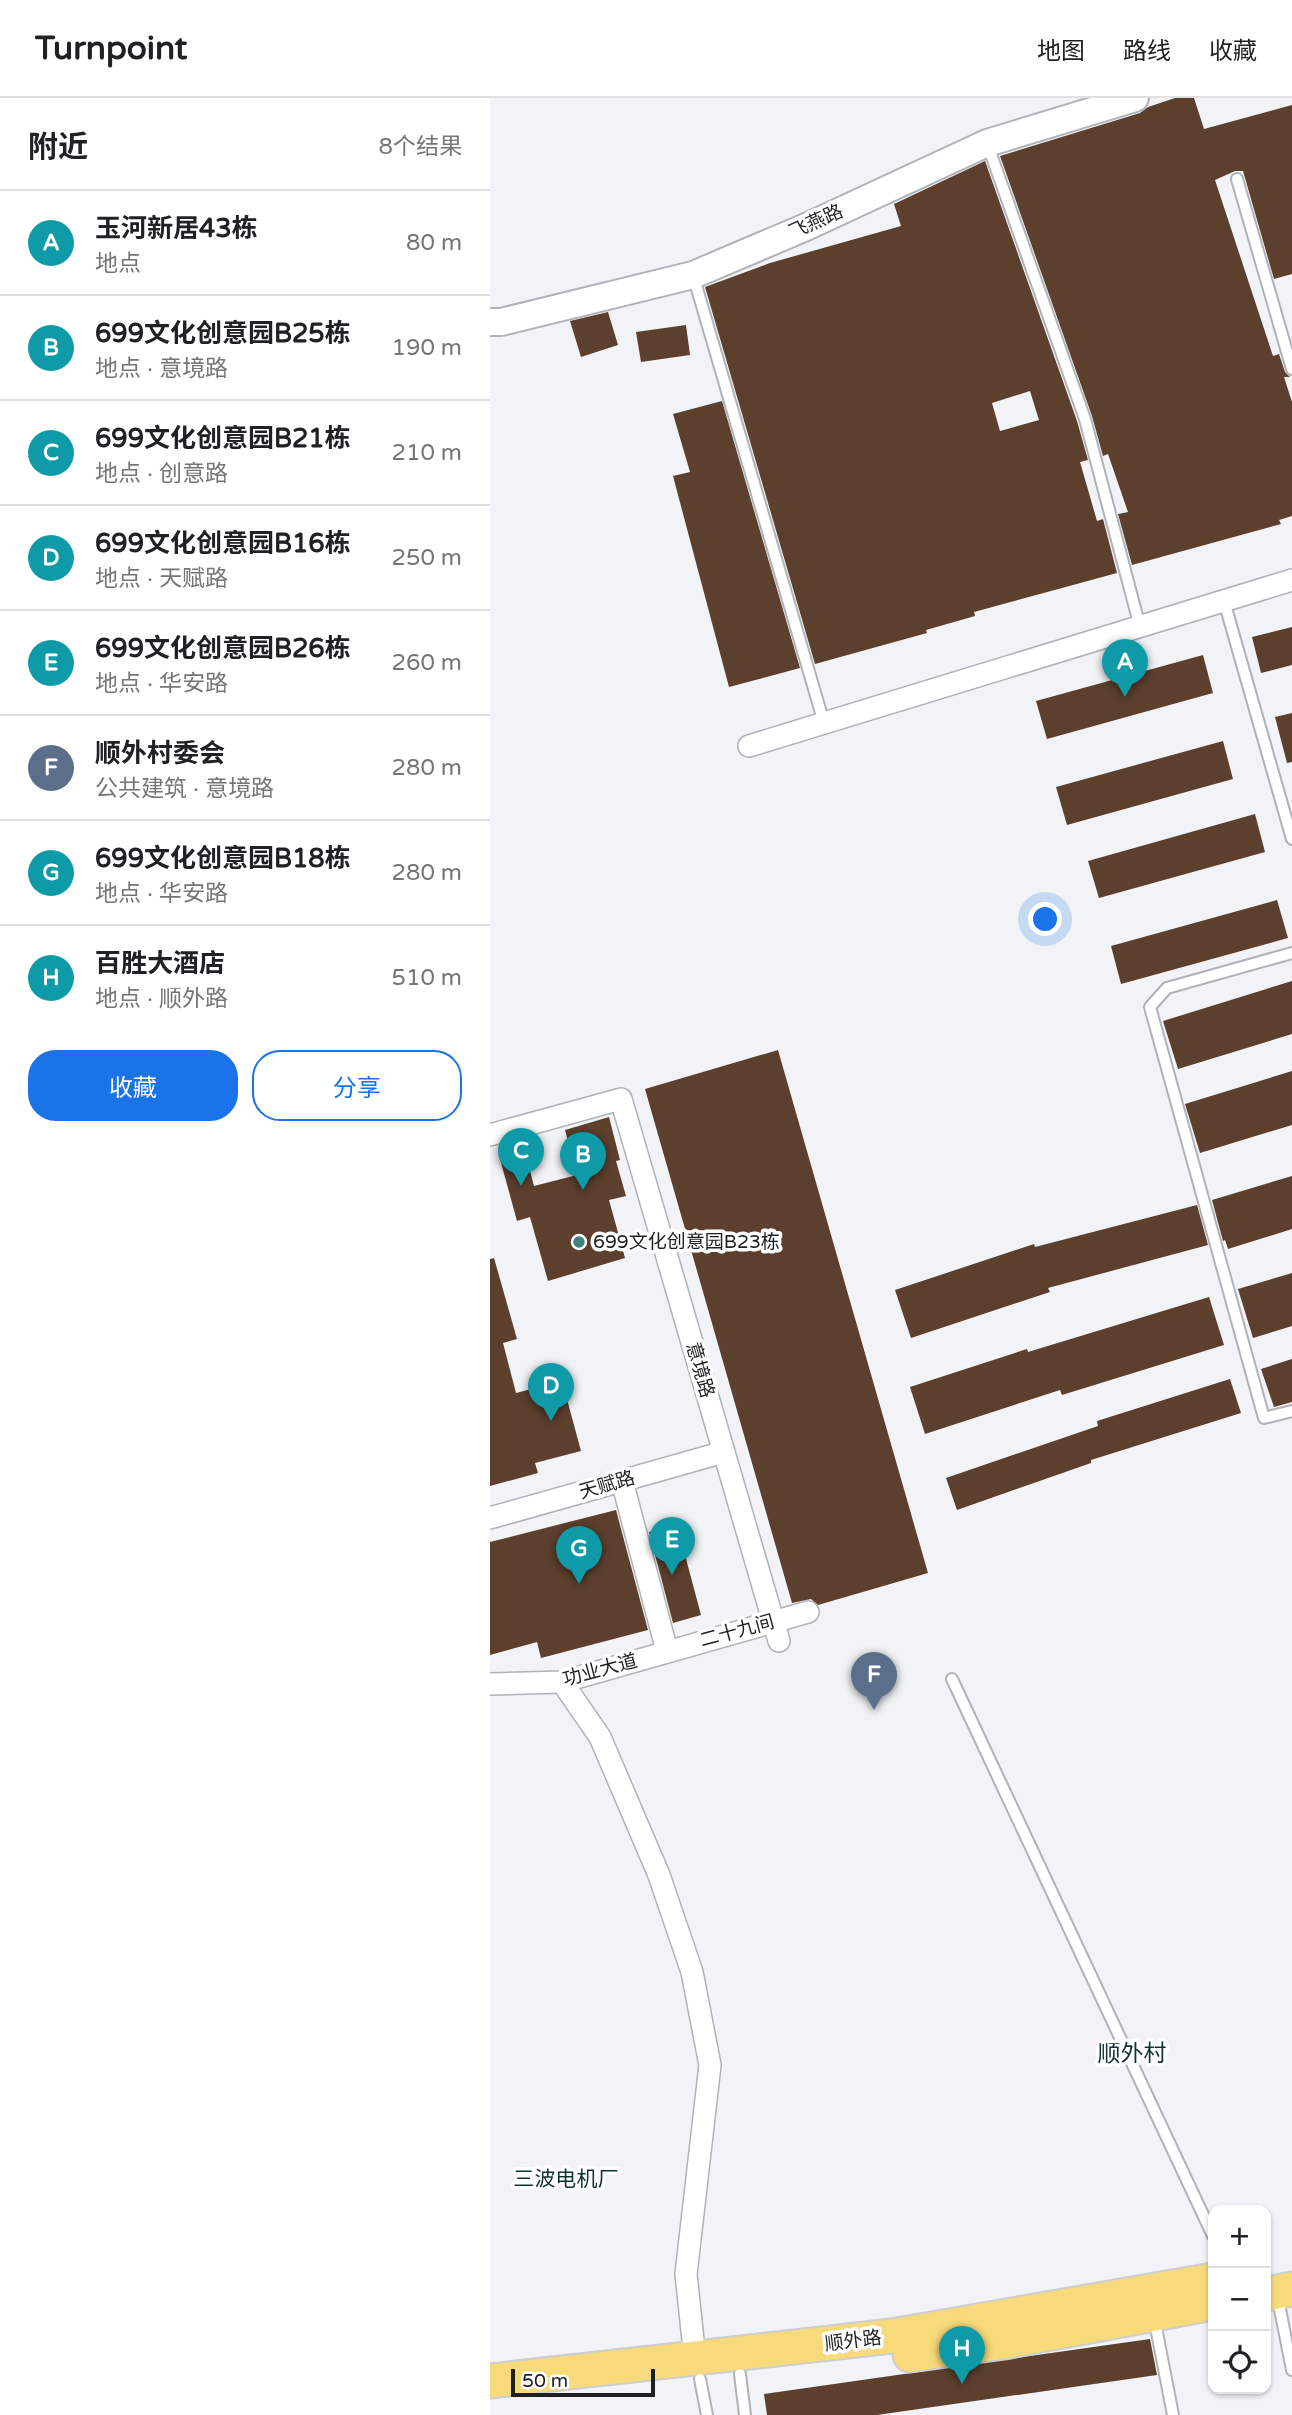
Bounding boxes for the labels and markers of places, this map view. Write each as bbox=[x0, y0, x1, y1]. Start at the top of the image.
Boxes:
pin: A bbox=[1102, 639, 1148, 697]
pin: C bbox=[498, 1128, 544, 1186]
pin: B bbox=[560, 1132, 606, 1190]
place label: 699文化创意园B23栋 bbox=[593, 1231, 780, 1253]
marker: 699文化创意园B23栋 bbox=[571, 1234, 587, 1250]
pin: D bbox=[528, 1363, 574, 1421]
pin: E bbox=[649, 1517, 695, 1575]
pin: G bbox=[556, 1526, 602, 1584]
pin: F bbox=[851, 1652, 897, 1710]
pin: H bbox=[939, 2326, 985, 2384]

